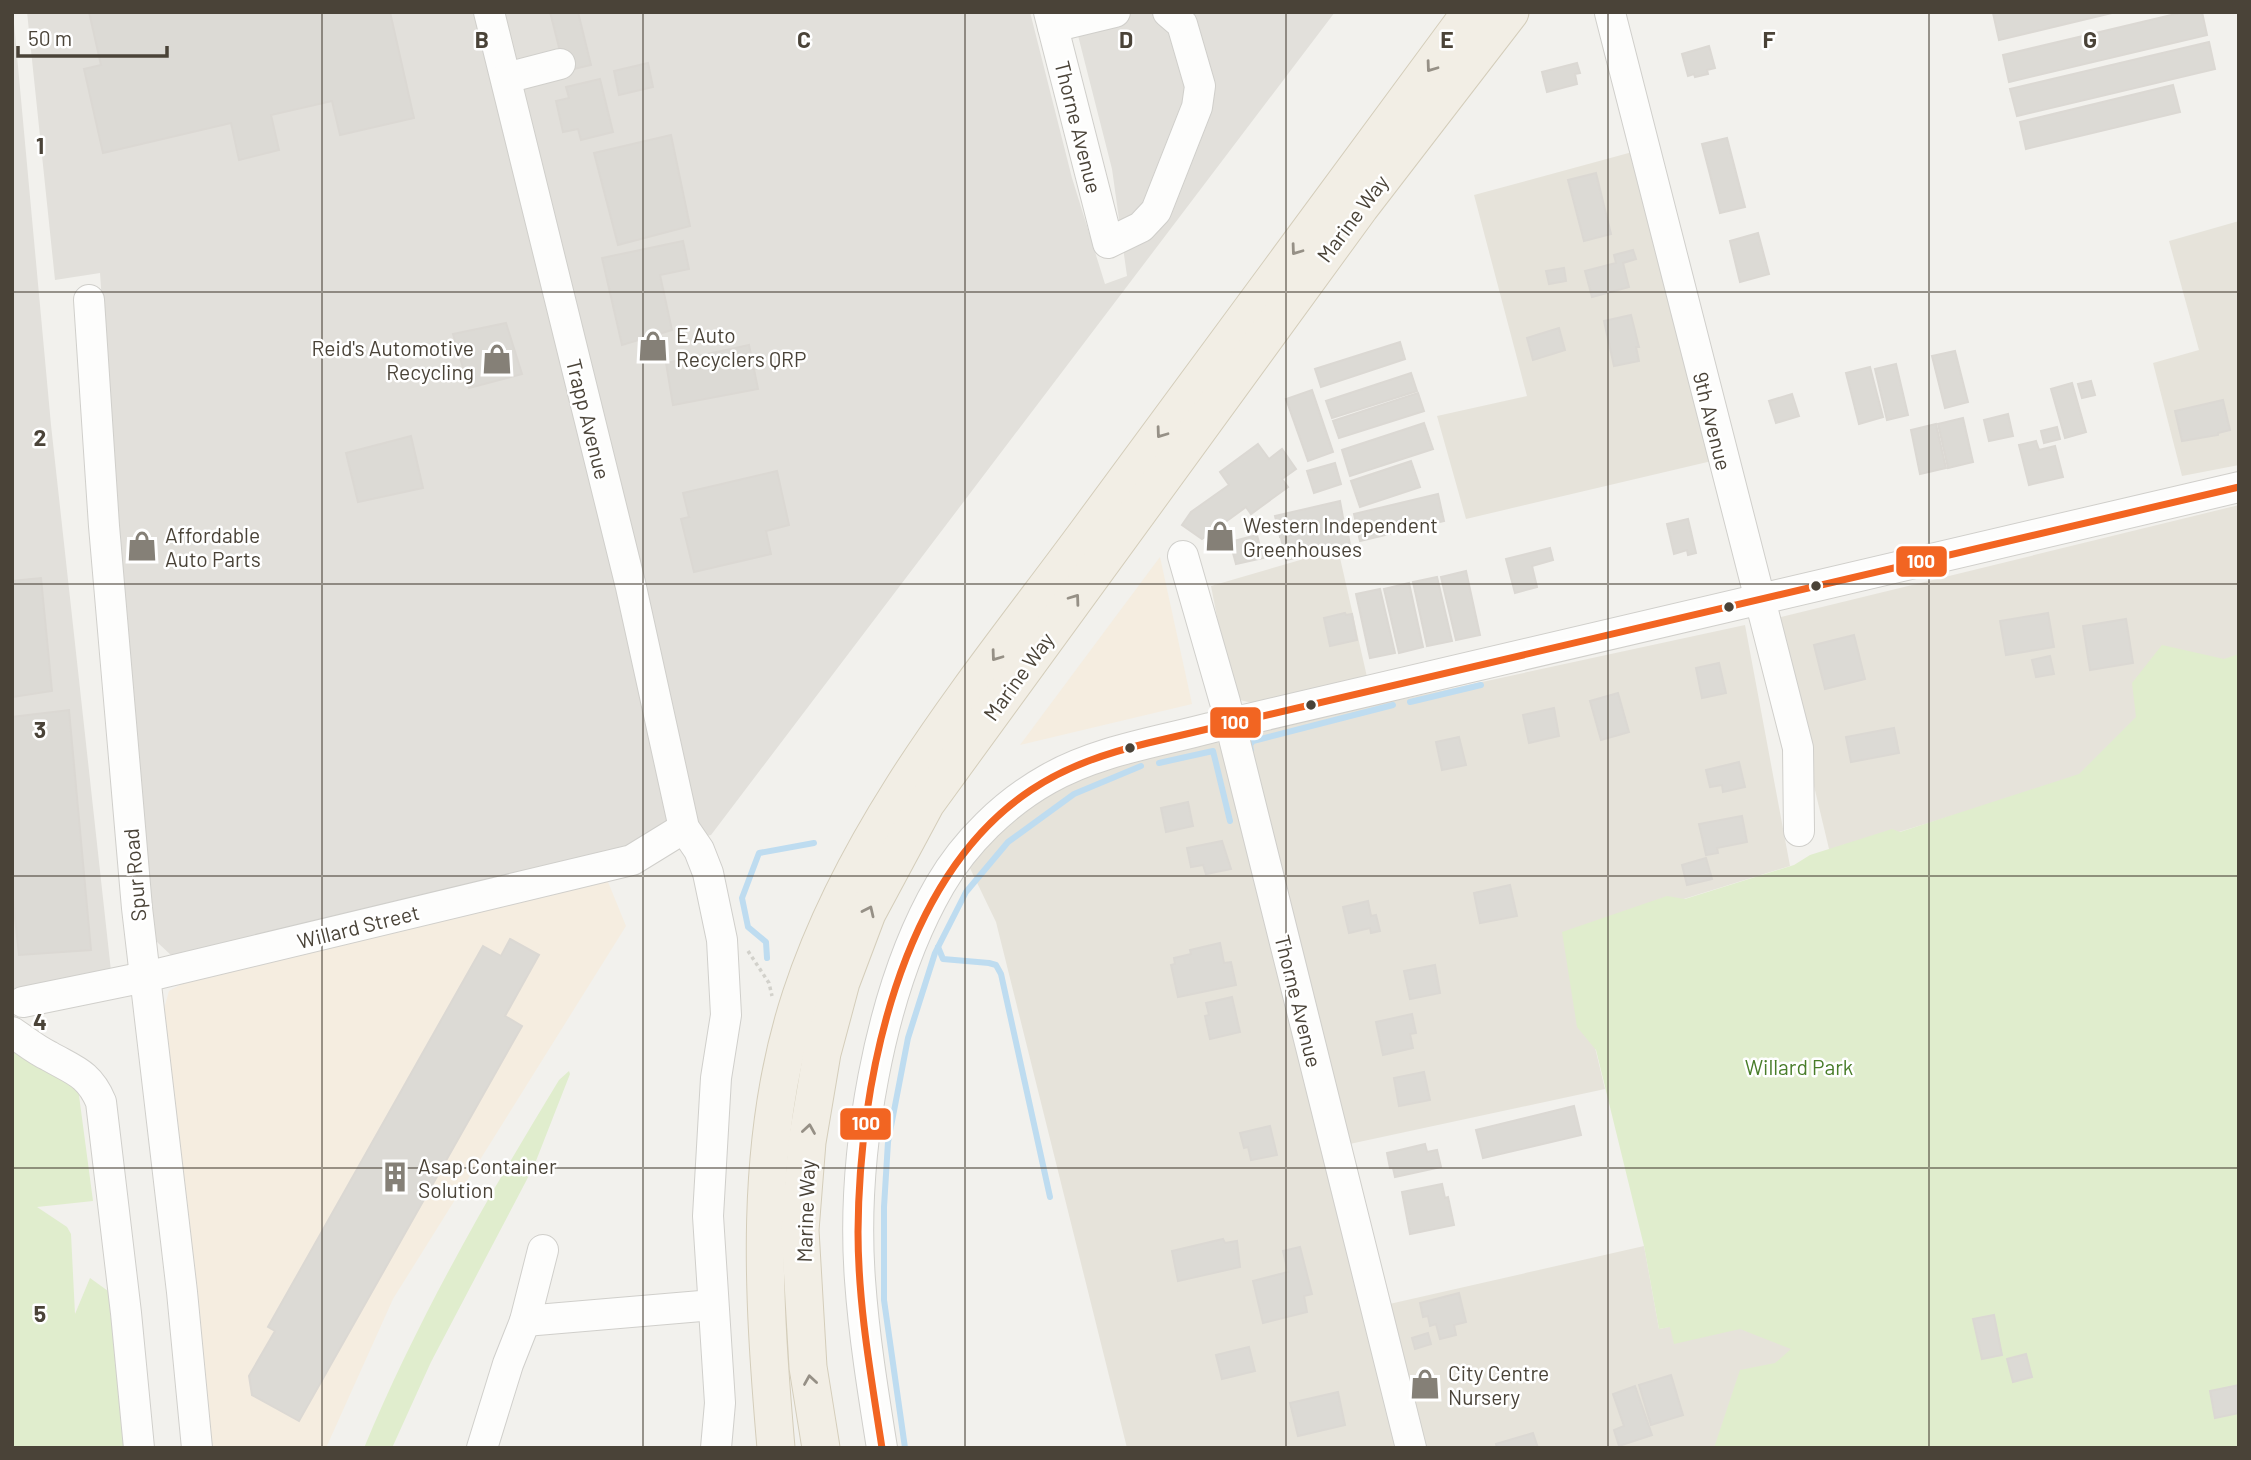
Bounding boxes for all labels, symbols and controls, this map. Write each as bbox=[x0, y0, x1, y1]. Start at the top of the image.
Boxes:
scale bar bbox=[18, 14, 166, 58]
text: 50 m bbox=[28, 25, 72, 50]
text: B bbox=[475, 25, 489, 53]
text: C bbox=[797, 25, 811, 53]
text: D bbox=[1119, 25, 1133, 53]
text: E bbox=[1440, 25, 1454, 53]
text: F bbox=[1763, 25, 1776, 53]
text: G bbox=[2083, 25, 2097, 53]
street label: Thorne Avenue bbox=[1050, 58, 1108, 196]
one-way arrow bbox=[1427, 59, 1439, 72]
text: 1 bbox=[36, 131, 44, 159]
street label: Marine Way bbox=[1311, 169, 1393, 267]
one-way arrow bbox=[1292, 242, 1304, 255]
place label: E Auto Recyclers QRP bbox=[676, 322, 806, 371]
shop icon: E Auto Recyclers QRP bbox=[636, 329, 670, 363]
place label: Reid's Automotive Recycling bbox=[312, 335, 474, 384]
shop icon: Reid's Automotive Recycling bbox=[480, 342, 514, 376]
street label: Trapp Avenue bbox=[562, 356, 616, 482]
street label: 9th Avenue bbox=[1689, 369, 1737, 473]
text: 2 bbox=[34, 423, 46, 451]
one-way arrow bbox=[1156, 425, 1169, 438]
place label: Western Independent Greenhouses bbox=[1243, 512, 1438, 561]
shop icon: Western Independent Greenhouses bbox=[1203, 519, 1237, 553]
place label: Affordable Auto Parts bbox=[165, 522, 261, 571]
shop icon: Affordable Auto Parts bbox=[125, 529, 159, 563]
line badge: 100 bbox=[1895, 545, 1948, 578]
text: 100 bbox=[1907, 549, 1935, 572]
unlabelled marker bbox=[1809, 579, 1823, 593]
one-way arrow bbox=[1067, 594, 1079, 607]
unlabelled marker bbox=[1722, 600, 1736, 614]
street label: Marine Way bbox=[978, 627, 1059, 725]
one-way arrow bbox=[992, 648, 1005, 661]
unlabelled marker bbox=[1304, 698, 1318, 712]
line badge: 100 bbox=[1209, 706, 1262, 739]
text: 100 bbox=[1221, 710, 1249, 733]
text: 3 bbox=[34, 715, 46, 743]
unlabelled marker bbox=[1123, 741, 1137, 755]
street label: Spur Road bbox=[117, 827, 151, 923]
street label: Willard Street bbox=[294, 899, 422, 953]
one-way arrow bbox=[861, 905, 875, 918]
street label: Thorne Avenue bbox=[1270, 932, 1328, 1070]
text: 4 bbox=[33, 1007, 47, 1035]
park label: Willard Park bbox=[1745, 1054, 1853, 1079]
line badge: 100 bbox=[839, 1107, 892, 1141]
text: 100 bbox=[852, 1111, 880, 1134]
one-way arrow bbox=[801, 1123, 816, 1135]
place label: Asap Container Solution bbox=[418, 1153, 557, 1202]
street label: Marine Way bbox=[791, 1159, 819, 1263]
building icon: Asap Container Solution bbox=[378, 1160, 412, 1194]
text: 5 bbox=[34, 1299, 46, 1327]
place label: City Centre Nursery bbox=[1448, 1360, 1549, 1409]
shop icon: City Centre Nursery bbox=[1408, 1367, 1442, 1401]
one-way arrow bbox=[803, 1374, 818, 1386]

